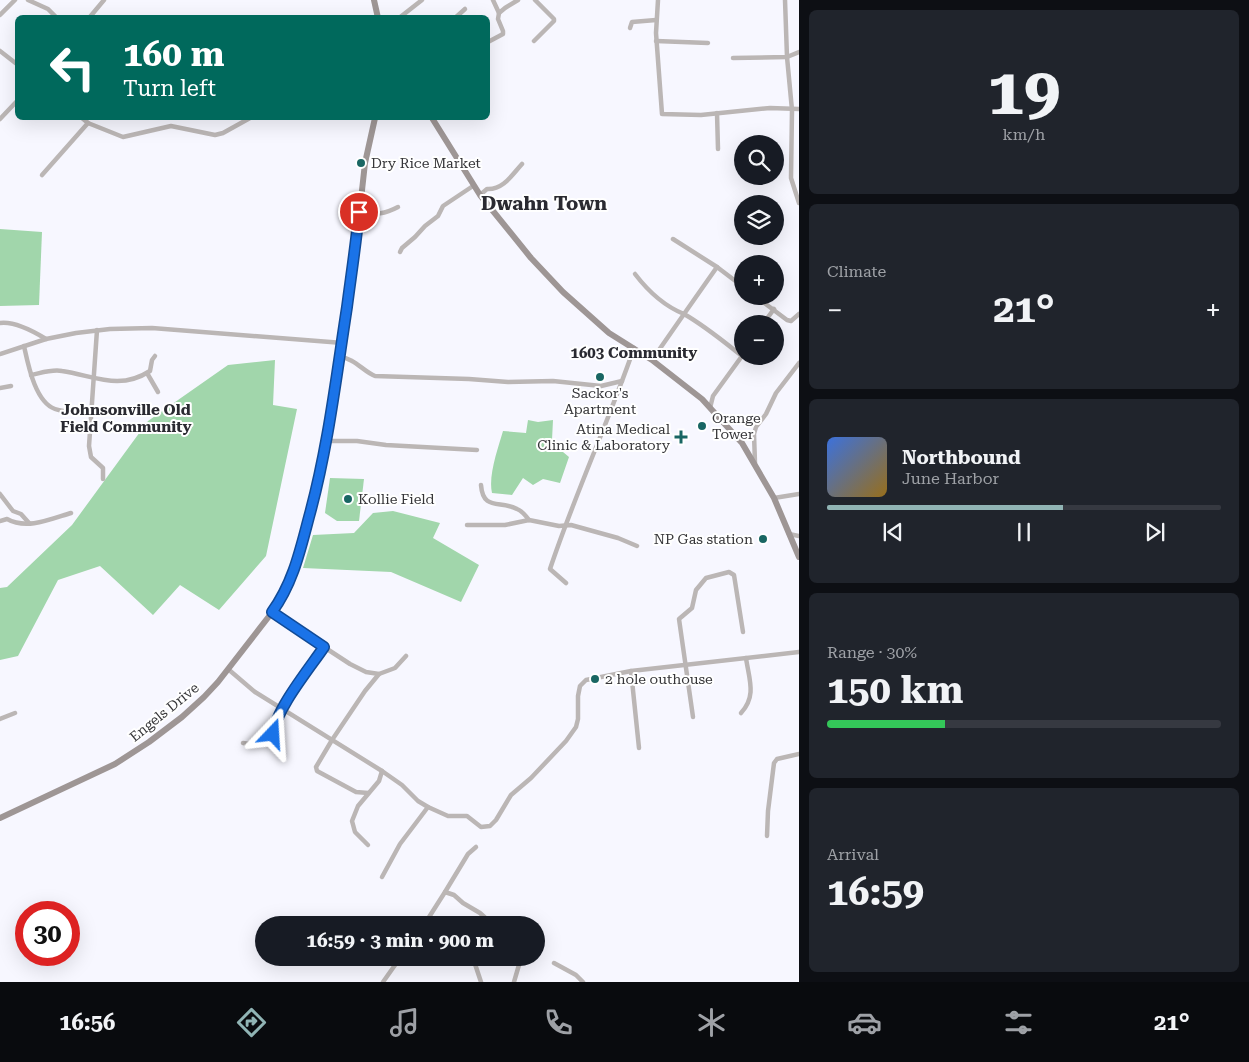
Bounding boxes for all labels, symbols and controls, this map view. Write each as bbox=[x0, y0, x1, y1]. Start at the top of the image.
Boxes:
text: 160 m bbox=[123, 34, 224, 75]
icon: left bbox=[40, 35, 105, 100]
text: 19 bbox=[988, 54, 1060, 130]
text: Turn left bbox=[123, 76, 216, 101]
text: km/h bbox=[1003, 125, 1045, 144]
map controls bbox=[734, 135, 784, 365]
button: search bbox=[734, 135, 784, 185]
place label: Dry Rice Market bbox=[371, 155, 481, 171]
marker: Dry Rice Market bbox=[355, 157, 367, 169]
pin bbox=[338, 191, 380, 233]
district label: Dwahn Town bbox=[481, 192, 607, 215]
button: layers bbox=[734, 195, 784, 245]
icon: arrive bbox=[345, 198, 373, 226]
button: + bbox=[734, 255, 784, 305]
text: Climate bbox=[827, 262, 886, 281]
text: 21° bbox=[993, 287, 1055, 331]
text: − bbox=[827, 294, 843, 327]
text: + bbox=[1205, 294, 1221, 327]
button: − bbox=[734, 315, 784, 365]
district label: 1603 Community bbox=[571, 344, 697, 362]
marker: Sackor's Apartment bbox=[594, 371, 606, 383]
place label: Sackor's Apartment bbox=[564, 385, 636, 417]
district label: Johnsonville Old Field Community bbox=[60, 401, 192, 436]
place label: Orange Tower bbox=[712, 410, 761, 442]
marker: Orange Tower bbox=[696, 420, 708, 432]
place label: Atina Medical Clinic & Laboratory bbox=[537, 421, 671, 453]
marker: Atina Medical Clinic & Laboratory bbox=[674, 430, 688, 444]
text: Northbound bbox=[902, 446, 1021, 469]
text: June Harbor bbox=[902, 469, 999, 488]
place label: Kollie Field bbox=[358, 491, 435, 507]
marker: Kollie Field bbox=[342, 493, 354, 505]
icon: previous bbox=[879, 518, 907, 546]
icon: pause bbox=[1010, 518, 1038, 546]
icon: next bbox=[1141, 518, 1169, 546]
place label: NP Gas station bbox=[654, 531, 753, 547]
marker: NP Gas station bbox=[757, 533, 769, 545]
text: Range · 30% bbox=[827, 643, 917, 662]
text: 150 km bbox=[827, 668, 963, 712]
place label: 2 hole outhouse bbox=[605, 671, 713, 687]
marker: 2 hole outhouse bbox=[589, 673, 601, 685]
street label: Engels Drive bbox=[126, 679, 202, 745]
position arrow bbox=[246, 707, 298, 759]
text: Arrival bbox=[827, 845, 879, 864]
text: 16:59 bbox=[827, 870, 924, 914]
speed limit sign: 30 bbox=[15, 901, 80, 966]
text: 16:59 · 3 min · 900 m bbox=[306, 929, 494, 952]
icon: directions bbox=[234, 1005, 269, 1040]
icon: music bbox=[387, 1005, 422, 1040]
icon: phone bbox=[541, 1005, 576, 1040]
icon: climate bbox=[694, 1005, 729, 1040]
icon: car bbox=[847, 1005, 882, 1040]
icon: filters bbox=[1001, 1005, 1036, 1040]
text: 16:56 bbox=[59, 1010, 115, 1035]
text: 21° bbox=[1154, 1010, 1190, 1035]

